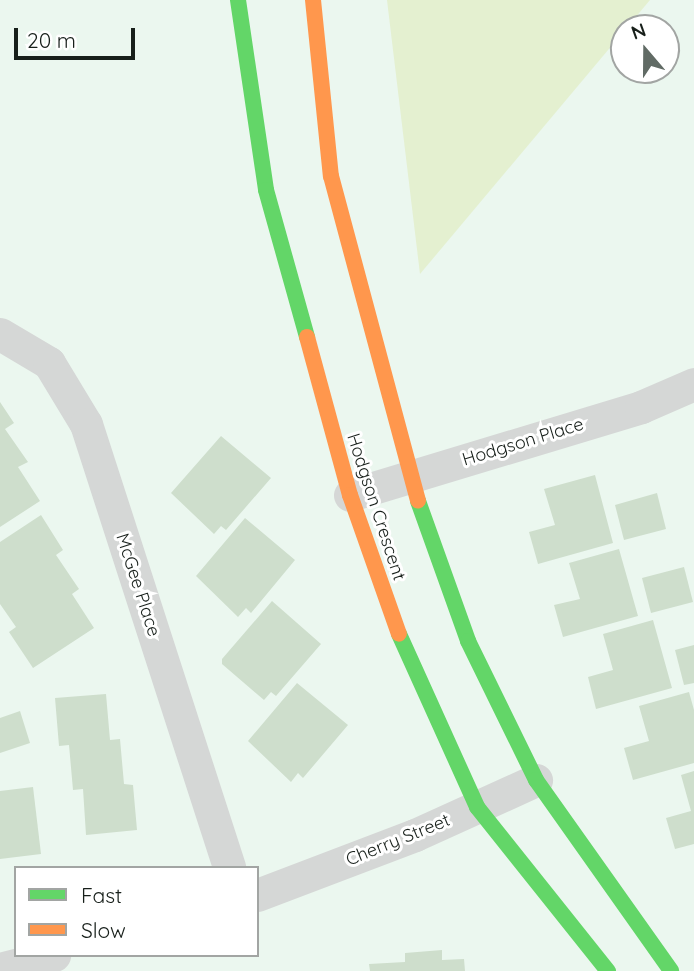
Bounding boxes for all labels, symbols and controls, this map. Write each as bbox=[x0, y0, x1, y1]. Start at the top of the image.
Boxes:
scale bar bbox=[18, 14, 138, 58]
north arrow bbox=[610, 14, 680, 84]
text: N bbox=[628, 17, 649, 45]
text: 20 m bbox=[27, 27, 76, 53]
street label: Hodgson Place bbox=[460, 413, 586, 471]
street label: Hodgson Crescent bbox=[342, 431, 410, 583]
street label: McGee Place bbox=[111, 531, 165, 639]
street label: Cherry Street bbox=[343, 809, 453, 871]
legend bbox=[14, 866, 259, 957]
text: Fast bbox=[81, 882, 122, 908]
text: Slow bbox=[81, 917, 126, 943]

